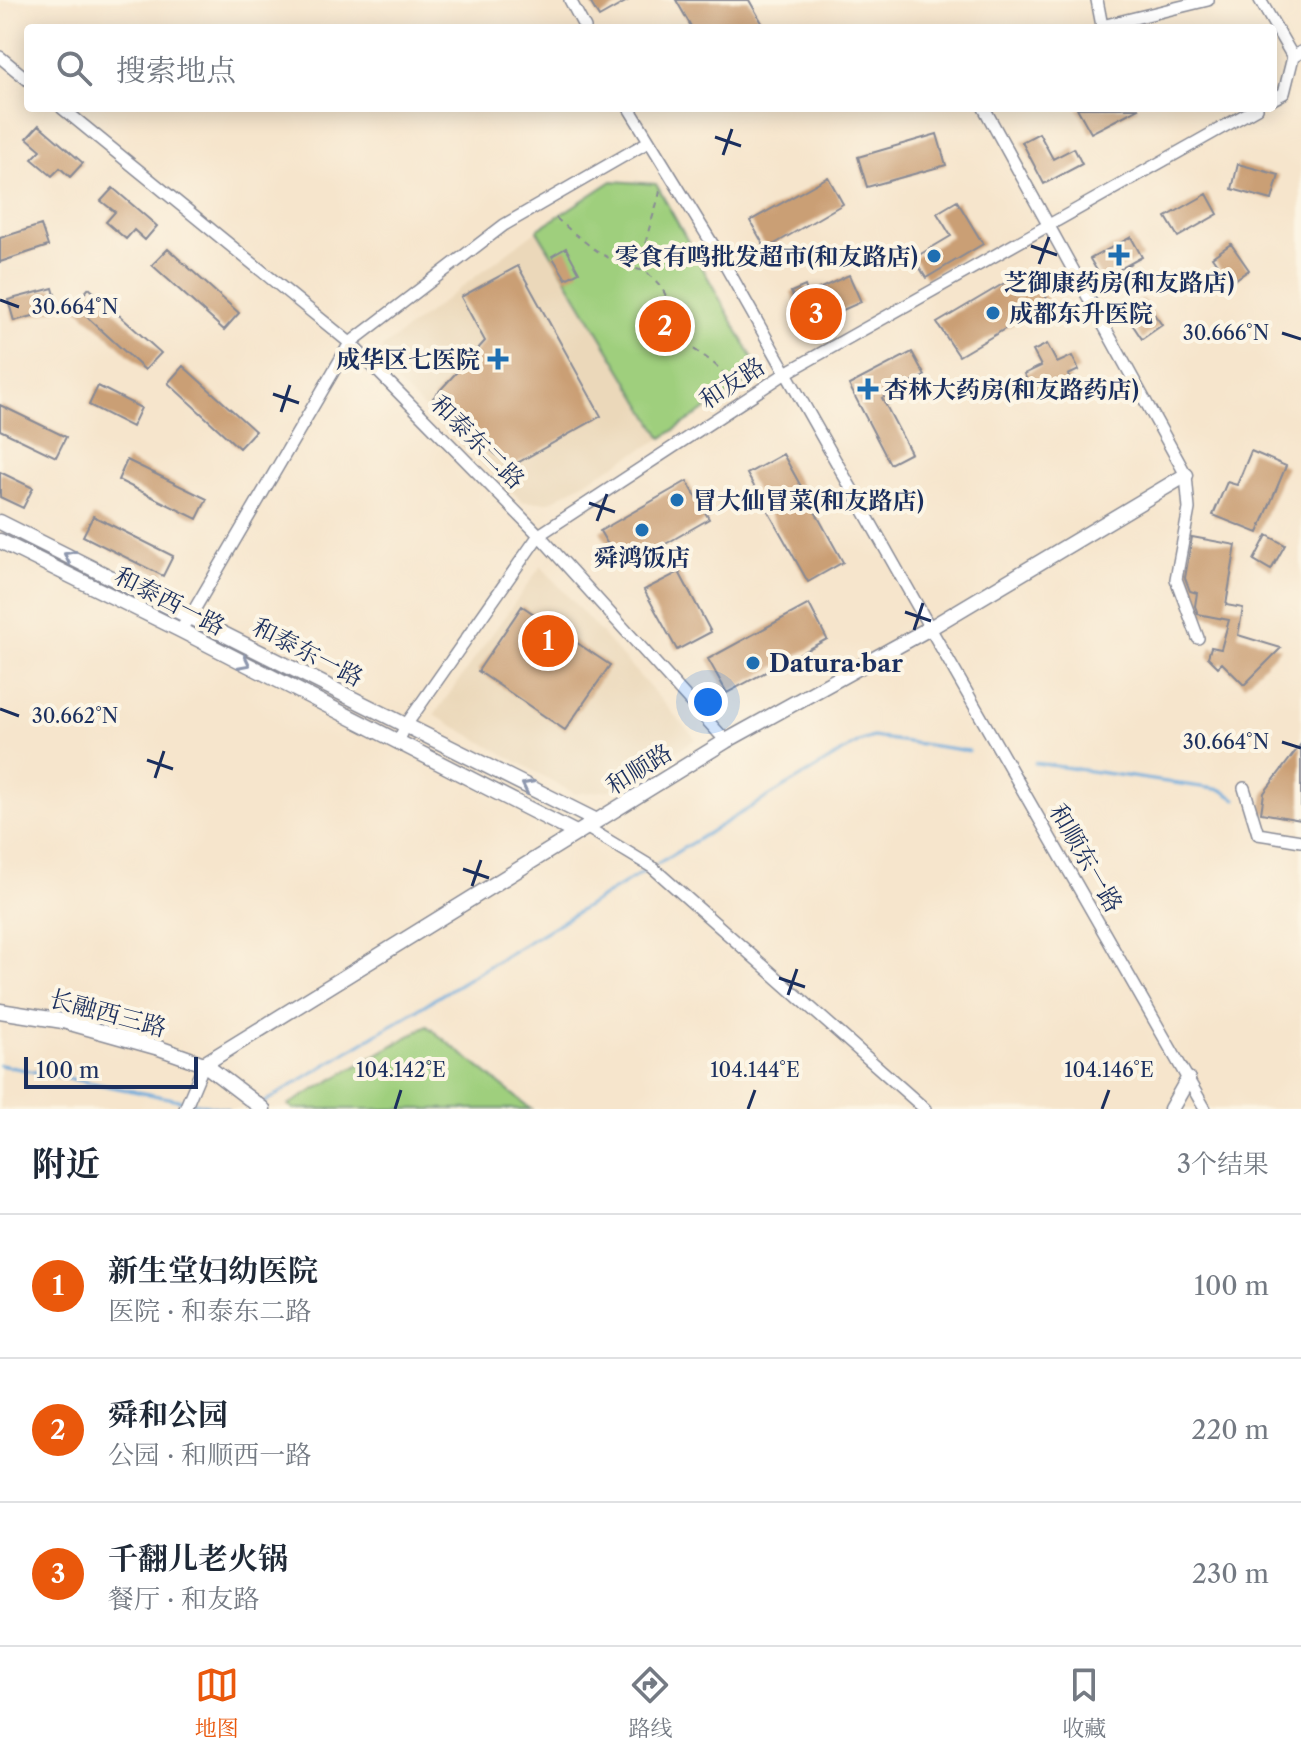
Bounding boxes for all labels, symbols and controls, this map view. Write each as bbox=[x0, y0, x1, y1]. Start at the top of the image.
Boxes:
search box bbox=[24, 24, 1277, 112]
icon: search bbox=[52, 46, 96, 90]
text: 搜索地点 bbox=[116, 52, 236, 89]
place label: 零食有鸣批发超市(和友路店) bbox=[615, 242, 918, 271]
marker: 芝御康药房(和友路店) bbox=[1110, 246, 1128, 264]
marker: 零食有鸣批发超市(和友路店) bbox=[925, 247, 943, 265]
place label: 芝御康药房(和友路店) bbox=[1004, 268, 1235, 297]
pin: 3 bbox=[790, 284, 842, 344]
text: 30.664°N bbox=[32, 295, 118, 319]
pin: 2 bbox=[639, 296, 691, 356]
place label: 成都东升医院 bbox=[1009, 299, 1153, 328]
marker: 成都东升医院 bbox=[984, 304, 1002, 322]
text: 30.666°N bbox=[1183, 321, 1269, 345]
place label: 成华区七医院 bbox=[336, 345, 480, 374]
marker: 成华区七医院 bbox=[487, 348, 509, 370]
street label: 和友路 bbox=[694, 351, 770, 415]
place label: 杏林大药房(和友路药店) bbox=[884, 375, 1139, 404]
marker: 杏林大药房(和友路药店) bbox=[859, 380, 877, 398]
street label: 和泰东二路 bbox=[425, 389, 531, 495]
place label: 冒大仙冒菜(和友路店) bbox=[693, 486, 924, 515]
marker: 冒大仙冒菜(和友路店) bbox=[668, 491, 686, 509]
marker: 舜鸿饭店 bbox=[633, 521, 651, 539]
place label: 舜鸿饭店 bbox=[594, 543, 690, 572]
one-way arrow bbox=[63, 551, 78, 566]
street label: 和泰西一路 bbox=[110, 561, 230, 641]
pin: 1 bbox=[522, 611, 574, 671]
street label: 和泰东一路 bbox=[248, 612, 368, 692]
place label: Datura·bar bbox=[769, 649, 903, 678]
one-way arrow bbox=[237, 654, 252, 669]
marker: Datura·bar bbox=[744, 654, 762, 672]
your location bbox=[688, 682, 728, 722]
text: 30.662°N bbox=[32, 704, 118, 728]
text: 30.664°N bbox=[1183, 730, 1269, 754]
street label: 和顺路 bbox=[601, 738, 677, 800]
one-way arrow bbox=[520, 780, 535, 796]
street label: 和顺东一路 bbox=[1043, 799, 1129, 917]
street label: 长融西三路 bbox=[46, 983, 170, 1043]
scale bar bbox=[24, 1053, 198, 1089]
text: 100 m bbox=[36, 1057, 99, 1084]
text: 104.142°E bbox=[356, 1058, 446, 1082]
text: 104.144°E bbox=[710, 1058, 800, 1082]
text: 104.146°E bbox=[1064, 1058, 1154, 1082]
text: 附近 bbox=[32, 1143, 100, 1185]
text: 3个结果 bbox=[1177, 1148, 1269, 1180]
text: 新生堂妇幼医院 bbox=[108, 1252, 318, 1289]
text: 1 bbox=[52, 1270, 64, 1302]
text: 100 m bbox=[1194, 1270, 1269, 1302]
text: 医院 · 和泰东二路 bbox=[108, 1295, 311, 1327]
text: 舜和公园 bbox=[108, 1396, 228, 1433]
text: 2 bbox=[50, 1414, 66, 1446]
text: 220 m bbox=[1191, 1414, 1269, 1446]
text: 公园 · 和顺西一路 bbox=[108, 1439, 311, 1471]
text: 千翻儿老火锅 bbox=[108, 1540, 288, 1577]
text: 3 bbox=[51, 1558, 65, 1590]
text: 230 m bbox=[1192, 1558, 1269, 1590]
text: 餐厅 · 和友路 bbox=[108, 1583, 259, 1615]
tab: 地图 bbox=[195, 1663, 239, 1742]
tab: 路线 bbox=[628, 1663, 672, 1742]
tab: 收藏 bbox=[1062, 1663, 1106, 1742]

